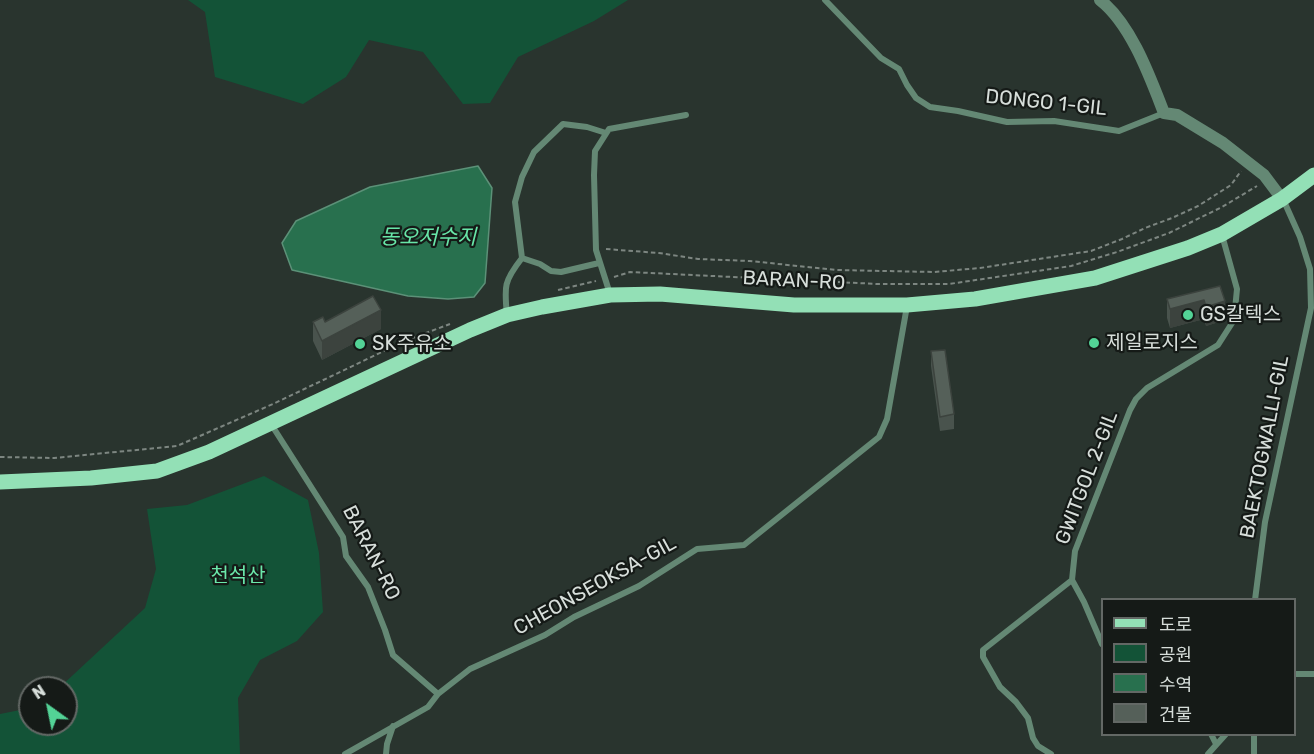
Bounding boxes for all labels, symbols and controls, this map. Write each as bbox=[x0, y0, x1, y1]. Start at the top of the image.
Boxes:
street label: DONGO 1-GIL bbox=[984, 85, 1108, 121]
water label: 동오저수지 bbox=[380, 225, 476, 251]
street label: BARAN-RO bbox=[742, 266, 846, 296]
place label: GS칼텍스 bbox=[1200, 303, 1281, 327]
marker: GS칼텍스 bbox=[1181, 308, 1195, 322]
place label: 제일로지스 bbox=[1106, 331, 1198, 355]
place label: SK주유소 bbox=[372, 332, 452, 356]
marker: 제일로지스 bbox=[1087, 336, 1101, 350]
marker: SK주유소 bbox=[353, 337, 367, 351]
street label: BAEKTOGWALLI-GIL bbox=[1236, 354, 1294, 540]
street label: GWITGOL 2-GIL bbox=[1051, 408, 1123, 548]
street label: BARAN-RO bbox=[337, 502, 405, 604]
street label: CHEONSEOKSA-GIL bbox=[510, 531, 680, 641]
park label: 천석산 bbox=[210, 564, 266, 588]
legend bbox=[1101, 598, 1296, 736]
text: 도로 bbox=[1159, 614, 1192, 636]
text: 공원 bbox=[1159, 644, 1192, 666]
text: 수역 bbox=[1159, 674, 1192, 696]
north arrow bbox=[18, 676, 78, 736]
text: N bbox=[29, 681, 49, 703]
text: 건물 bbox=[1159, 704, 1192, 726]

